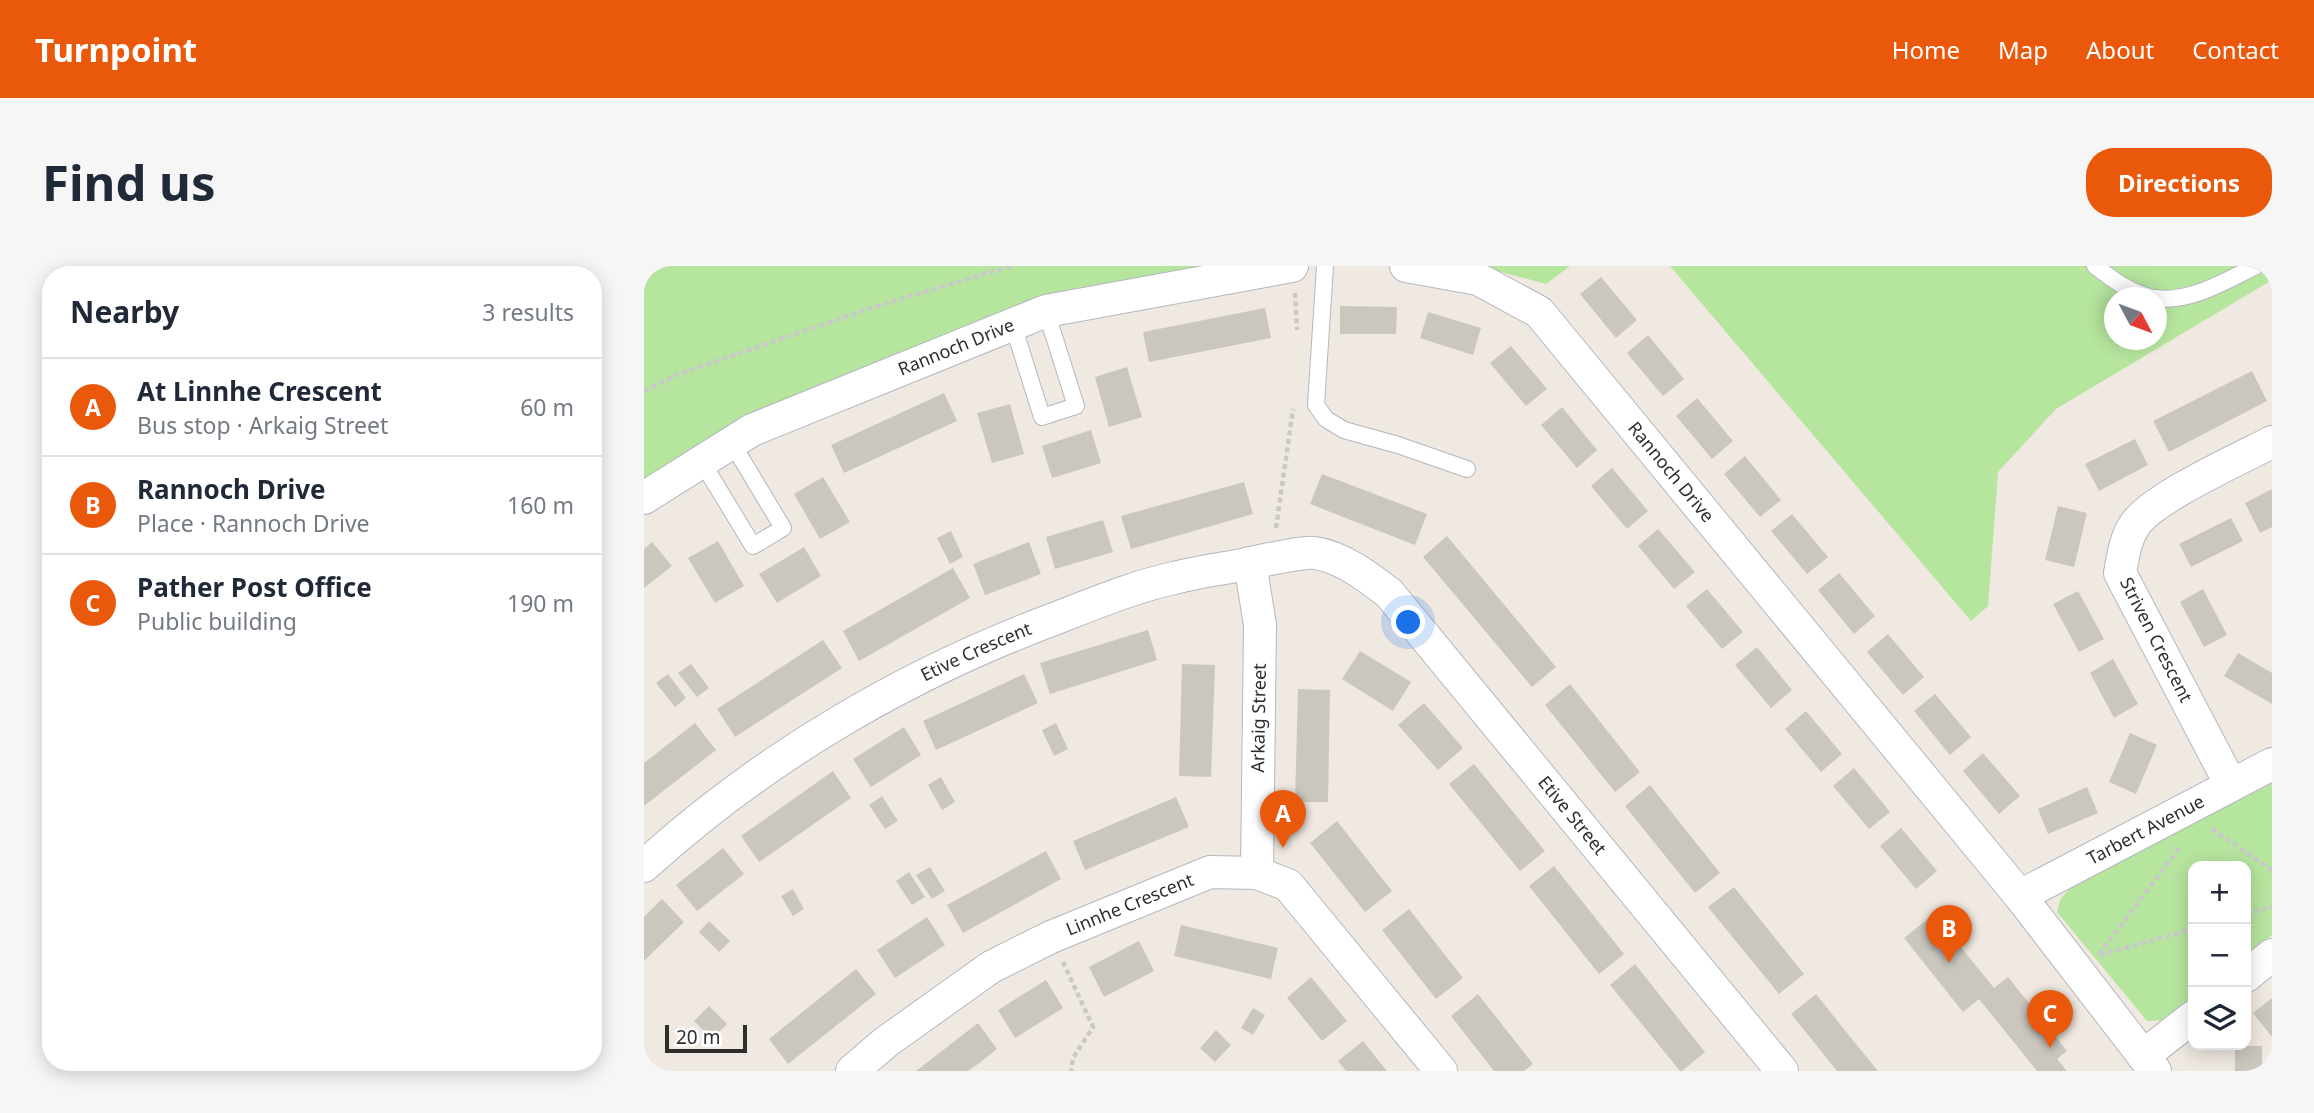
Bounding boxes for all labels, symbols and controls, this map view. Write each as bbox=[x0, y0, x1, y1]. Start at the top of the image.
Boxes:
text: Turnpoint bbox=[35, 27, 197, 72]
text: Home bbox=[1892, 33, 1960, 66]
text: Map bbox=[1998, 33, 2048, 66]
text: About bbox=[2086, 33, 2154, 66]
text: Contact bbox=[2192, 33, 2279, 66]
button: Directions bbox=[2086, 148, 2272, 217]
text: Find us bbox=[42, 149, 216, 215]
north arrow bbox=[2104, 287, 2167, 350]
text: Nearby bbox=[70, 291, 179, 332]
text: 3 results bbox=[482, 296, 574, 328]
street label: Rannoch Drive bbox=[894, 312, 1018, 381]
text: At Linnhe Crescent bbox=[137, 373, 382, 409]
text: A bbox=[85, 391, 101, 423]
text: 60 m bbox=[520, 391, 574, 423]
text: Bus stop · Arkaig Street bbox=[137, 409, 388, 441]
street label: Rannoch Drive bbox=[1623, 416, 1720, 527]
text: Rannoch Drive bbox=[137, 471, 326, 507]
text: B bbox=[85, 489, 101, 521]
text: 160 m bbox=[507, 489, 574, 521]
text: Place · Rannoch Drive bbox=[137, 507, 370, 539]
text: Pather Post Office bbox=[137, 569, 372, 605]
street label: Striven Crescent bbox=[2115, 573, 2199, 707]
text: C bbox=[86, 587, 100, 619]
text: 190 m bbox=[507, 587, 574, 619]
text: Public building bbox=[137, 605, 297, 637]
your location bbox=[1391, 605, 1425, 639]
street label: Etive Crescent bbox=[916, 616, 1035, 686]
street label: Arkaig Street bbox=[1245, 663, 1271, 773]
street label: Etive Street bbox=[1533, 771, 1613, 860]
street label: Tarbert Avenue bbox=[2083, 789, 2208, 870]
pin: A bbox=[1260, 790, 1306, 848]
map controls bbox=[2188, 861, 2251, 1050]
button: + bbox=[2188, 861, 2251, 924]
street label: Linnhe Crescent bbox=[1062, 867, 1197, 941]
pin: B bbox=[1926, 905, 1972, 963]
button: − bbox=[2188, 924, 2251, 987]
button: layers bbox=[2188, 987, 2251, 1050]
pin: C bbox=[2027, 990, 2073, 1048]
scale bar bbox=[665, 1022, 747, 1054]
text: 20 m bbox=[676, 1024, 720, 1050]

